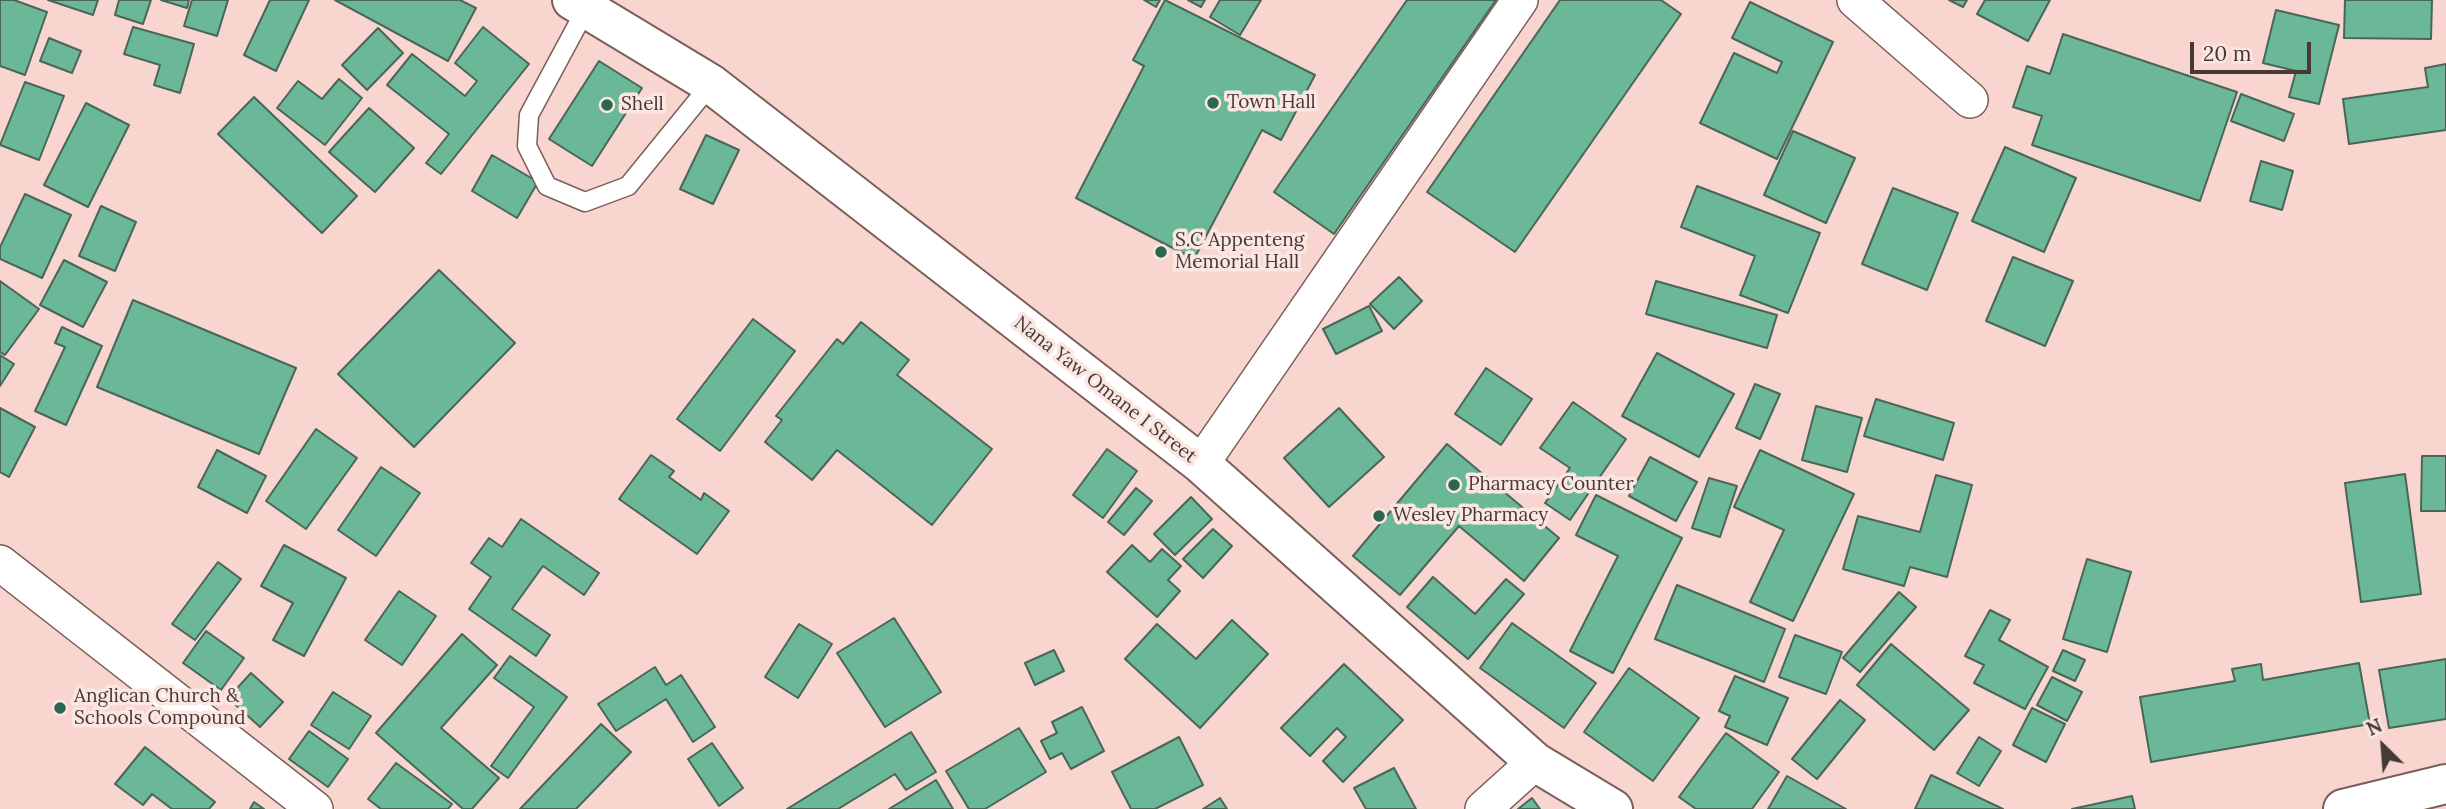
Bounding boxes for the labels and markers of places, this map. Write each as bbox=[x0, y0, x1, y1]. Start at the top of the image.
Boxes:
place label: Town Hall bbox=[1227, 92, 1316, 114]
place label: Shell bbox=[621, 94, 664, 116]
marker: Town Hall bbox=[1205, 95, 1221, 111]
marker: Shell bbox=[599, 97, 615, 113]
place label: S.C Appenteng Memorial Hall bbox=[1175, 230, 1304, 274]
marker: S.C Appenteng Memorial Hall bbox=[1153, 244, 1169, 260]
place label: Pharmacy Counter bbox=[1468, 474, 1634, 496]
marker: Pharmacy Counter bbox=[1446, 477, 1462, 493]
place label: Wesley Pharmacy bbox=[1393, 505, 1548, 527]
marker: Wesley Pharmacy bbox=[1371, 508, 1387, 524]
place label: Anglican Church & Schools Compound bbox=[74, 686, 246, 730]
marker: Anglican Church & Schools Compound bbox=[52, 700, 68, 716]

